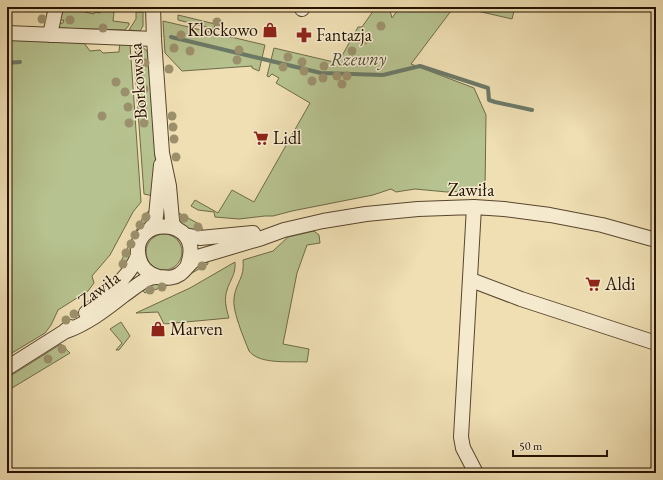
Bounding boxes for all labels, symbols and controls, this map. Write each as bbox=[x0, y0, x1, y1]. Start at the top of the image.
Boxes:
place label: Klockowo bbox=[187, 18, 258, 41]
shop icon: Klockowo bbox=[261, 21, 279, 39]
place label: Fantazja bbox=[316, 23, 373, 46]
pharmacy icon: Fantazja bbox=[295, 26, 313, 44]
street label: Borkowska bbox=[123, 41, 152, 120]
water label: Rzewny bbox=[330, 46, 387, 71]
place label: Lidl bbox=[273, 126, 301, 149]
supermarket icon: Lidl bbox=[252, 129, 270, 147]
street label: Zawiła bbox=[448, 178, 495, 201]
street label: Zawiła bbox=[73, 265, 125, 312]
place label: Aldi bbox=[604, 272, 636, 295]
supermarket icon: Aldi bbox=[584, 275, 602, 293]
place label: Marven bbox=[170, 317, 224, 340]
shop icon: Marven bbox=[149, 320, 167, 338]
scale bar bbox=[513, 432, 607, 458]
text: 50 m bbox=[519, 438, 543, 454]

